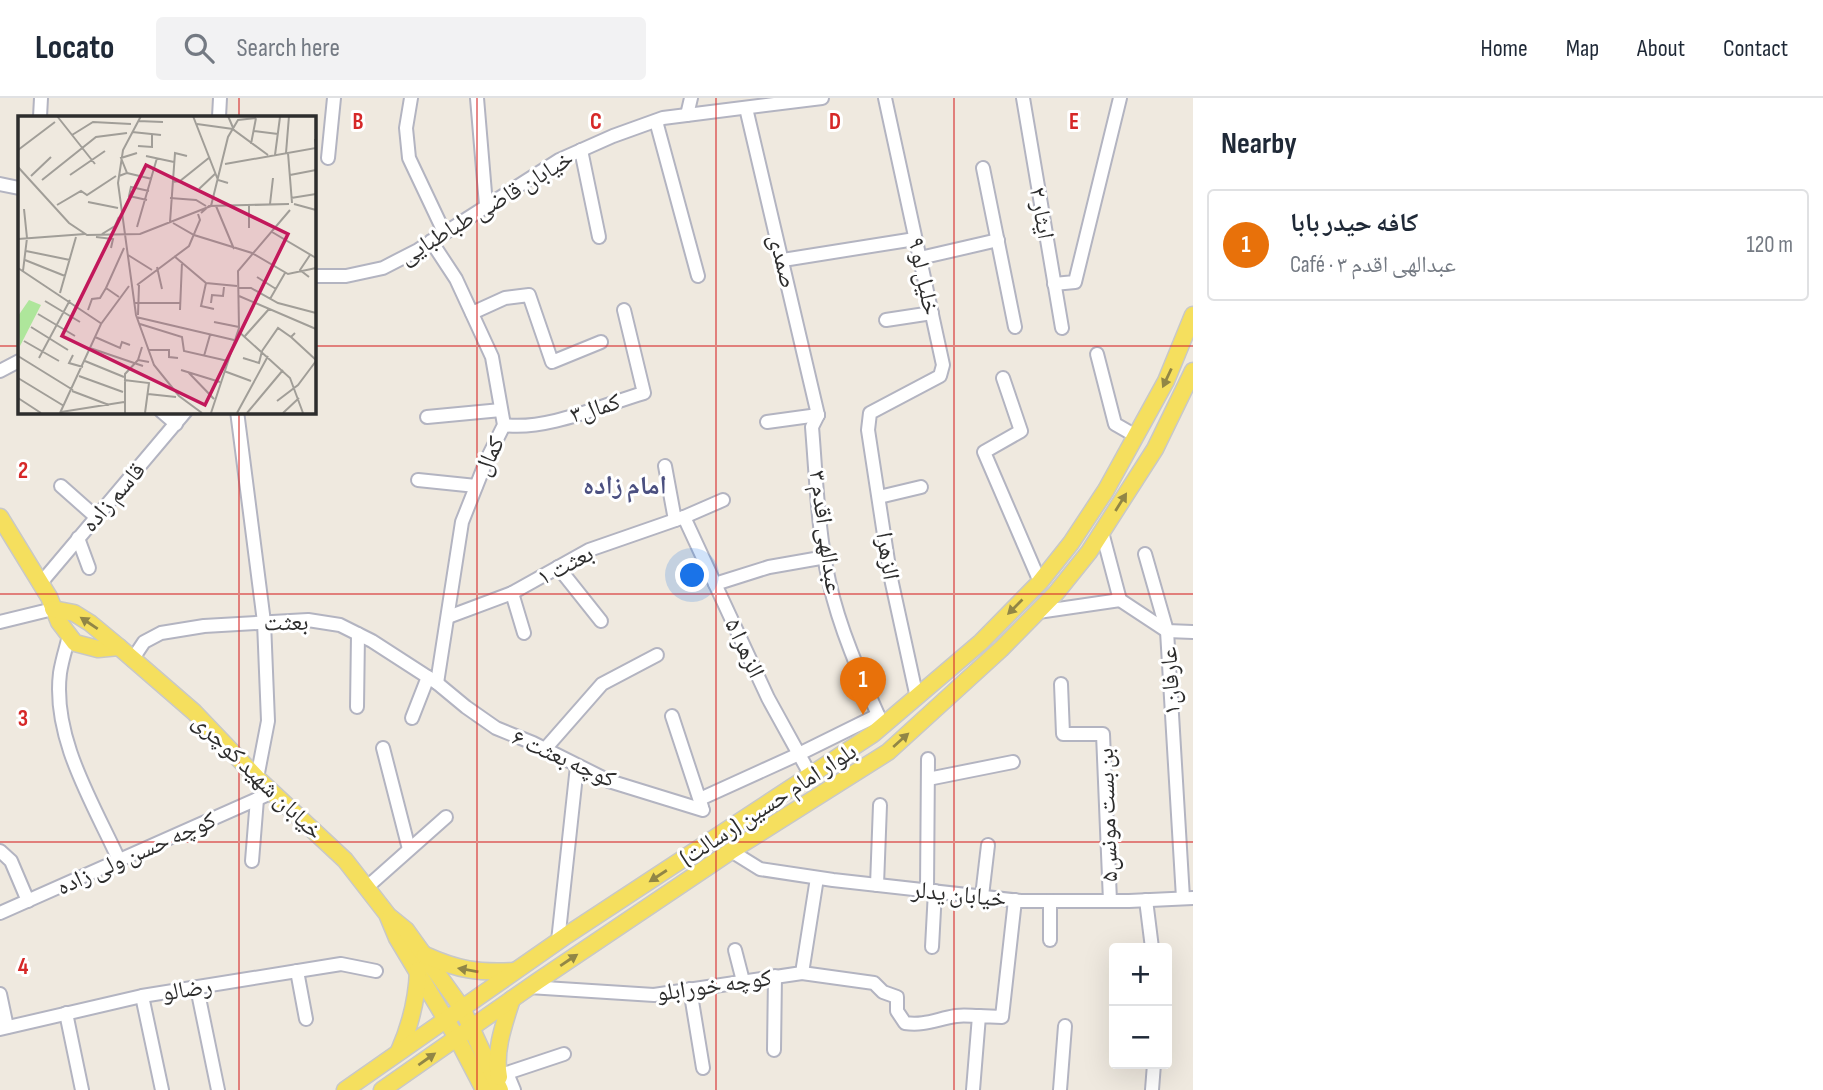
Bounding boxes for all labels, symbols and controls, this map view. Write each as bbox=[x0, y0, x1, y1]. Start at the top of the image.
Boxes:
search box bbox=[156, 17, 646, 80]
text: Locato bbox=[35, 28, 114, 68]
icon: search bbox=[180, 29, 218, 67]
text: Search here bbox=[236, 33, 340, 64]
text: Home bbox=[1480, 34, 1528, 63]
text: Map bbox=[1566, 34, 1599, 63]
text: About bbox=[1637, 34, 1685, 63]
text: Contact bbox=[1723, 34, 1788, 63]
text: B bbox=[353, 108, 364, 136]
text: C bbox=[590, 108, 602, 136]
text: D bbox=[829, 108, 841, 136]
text: E bbox=[1069, 108, 1079, 136]
inset map bbox=[18, 116, 315, 413]
text: Nearby bbox=[1221, 126, 1297, 162]
street label: خیابان قاضی طباطبایی bbox=[394, 144, 579, 271]
street label: ایثار ۲ bbox=[1023, 185, 1060, 241]
text: کافه حیدر بابا bbox=[1290, 208, 1418, 239]
street label: صمدی bbox=[762, 231, 803, 291]
text: 1 bbox=[1241, 231, 1251, 259]
text: 120 m bbox=[1747, 231, 1793, 259]
street label: خلیل لو ۹ bbox=[901, 235, 946, 318]
text: Café · عبدالهی اقدم ۳ bbox=[1290, 251, 1456, 279]
one-way arrow bbox=[1161, 368, 1173, 388]
street label: کمال۳ bbox=[567, 387, 624, 430]
street label: کمال bbox=[468, 432, 511, 481]
street label: قاسم زاده bbox=[75, 456, 152, 539]
text: 2 bbox=[18, 457, 28, 485]
street label: عبدالهی اقدم ۳ bbox=[802, 469, 849, 596]
district label: امام زاده bbox=[583, 471, 667, 503]
one-way arrow bbox=[1115, 493, 1128, 512]
street label: الزهرا bbox=[869, 530, 906, 582]
street label: بعثت ۱ bbox=[532, 539, 598, 592]
your location bbox=[675, 558, 709, 592]
one-way arrow bbox=[1007, 599, 1024, 616]
street label: بعثت bbox=[263, 608, 309, 637]
street label: الزهرا ۵ bbox=[718, 614, 771, 683]
one-way arrow bbox=[80, 616, 98, 630]
street label: عارفان۱ bbox=[1154, 646, 1187, 716]
pin: 1 bbox=[840, 657, 886, 715]
text: 3 bbox=[18, 705, 28, 733]
street label: خیابان شهید کوچری bbox=[186, 707, 329, 846]
street label: کوچه بعثت ۶ bbox=[507, 723, 620, 794]
one-way arrow bbox=[892, 732, 910, 748]
street label: بلوار امام حسین (رسالت) bbox=[675, 737, 863, 873]
street label: بن بست مونس۵ bbox=[1091, 747, 1124, 883]
street label: کوچه حسن ولی زاده bbox=[52, 805, 220, 902]
one-way arrow bbox=[648, 869, 668, 882]
street label: خیابان یدلر bbox=[909, 875, 1008, 914]
map controls bbox=[1109, 943, 1172, 1069]
button: + bbox=[1109, 943, 1172, 1006]
text: 4 bbox=[18, 953, 29, 981]
one-way arrow bbox=[559, 954, 578, 967]
street label: کوچه خورابلو bbox=[654, 963, 774, 1008]
one-way arrow bbox=[457, 965, 479, 976]
street label: رضالو bbox=[160, 971, 214, 1008]
button: − bbox=[1109, 1006, 1172, 1069]
one-way arrow bbox=[418, 1052, 436, 1066]

